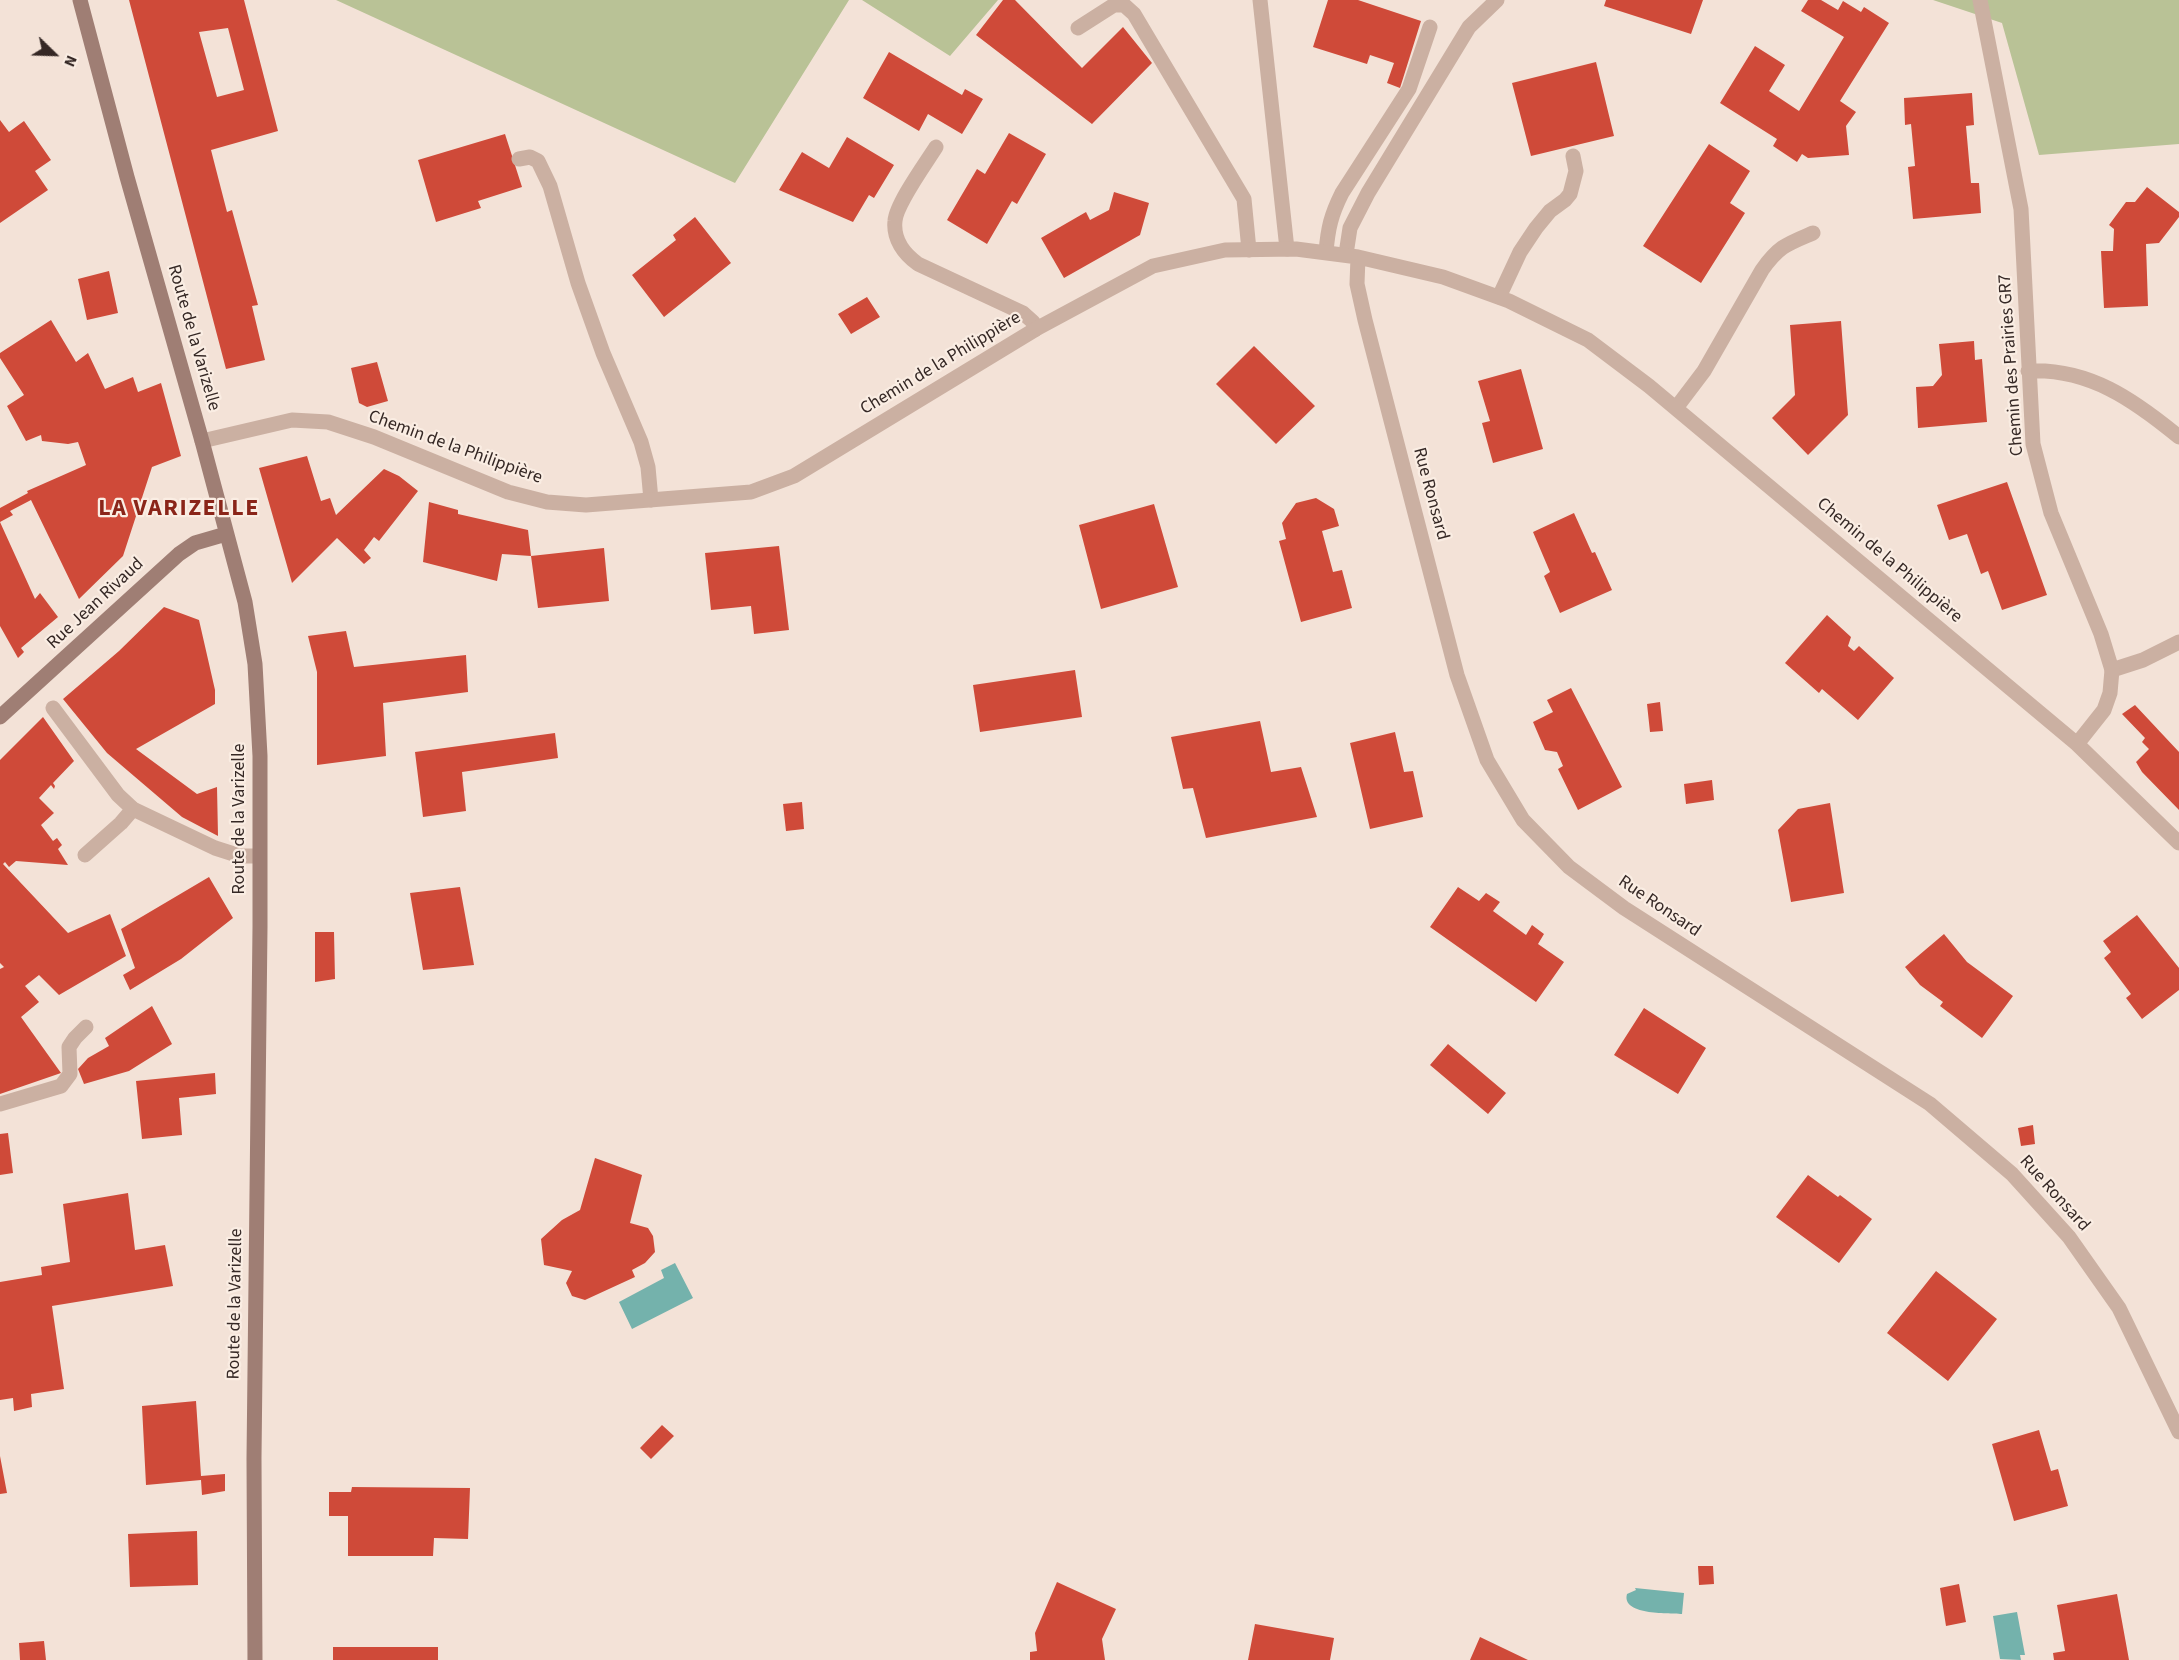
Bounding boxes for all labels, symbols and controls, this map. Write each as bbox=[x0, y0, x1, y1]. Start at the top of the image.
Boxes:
north arrow bbox=[24, 24, 84, 84]
text: N bbox=[58, 52, 83, 70]
street label: Route de la Varizelle bbox=[162, 263, 224, 413]
street label: Chemin des Prairies GR7 bbox=[1995, 273, 2029, 457]
street label: Chemin de la Philippière bbox=[857, 308, 1025, 420]
street label: Chemin de la Philippière bbox=[365, 407, 545, 489]
street label: Rue Ronsard bbox=[1407, 445, 1453, 543]
street label: Chemin de la Philippière bbox=[1812, 494, 1966, 628]
district label: LA VARIZELLE bbox=[98, 496, 260, 524]
street label: Rue Jean Rivaud bbox=[43, 554, 149, 654]
street label: Route de la Varizelle bbox=[229, 744, 251, 894]
street label: Rue Ronsard bbox=[1614, 872, 1704, 942]
street label: Rue Ronsard bbox=[2014, 1152, 2094, 1236]
street label: Route de la Varizelle bbox=[224, 1228, 248, 1380]

